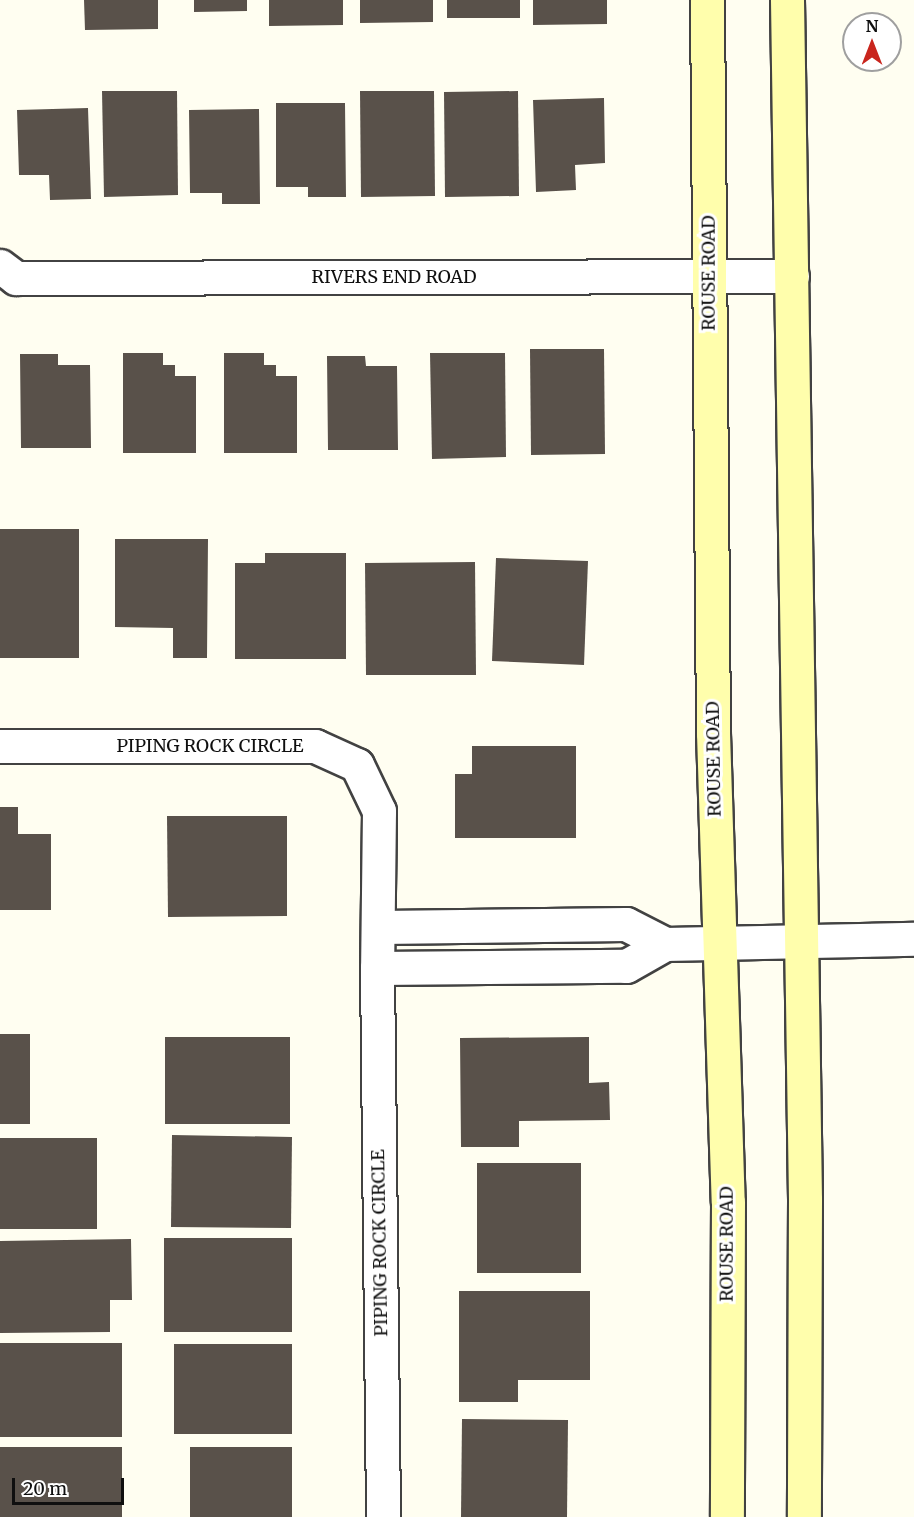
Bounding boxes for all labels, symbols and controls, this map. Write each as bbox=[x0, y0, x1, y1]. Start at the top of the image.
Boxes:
north arrow bbox=[842, 12, 902, 72]
text: N bbox=[866, 16, 878, 36]
street label: ROUSE ROAD bbox=[698, 215, 720, 331]
street label: RIVERS END ROAD bbox=[312, 266, 476, 288]
street label: ROUSE ROAD bbox=[702, 701, 726, 817]
street label: PIPING ROCK CIRCLE bbox=[116, 735, 304, 757]
street label: PIPING ROCK CIRCLE bbox=[368, 1149, 392, 1337]
street label: ROUSE ROAD bbox=[716, 1186, 738, 1302]
scale bar bbox=[15, 1466, 128, 1504]
text: 20 m bbox=[23, 1477, 67, 1500]

